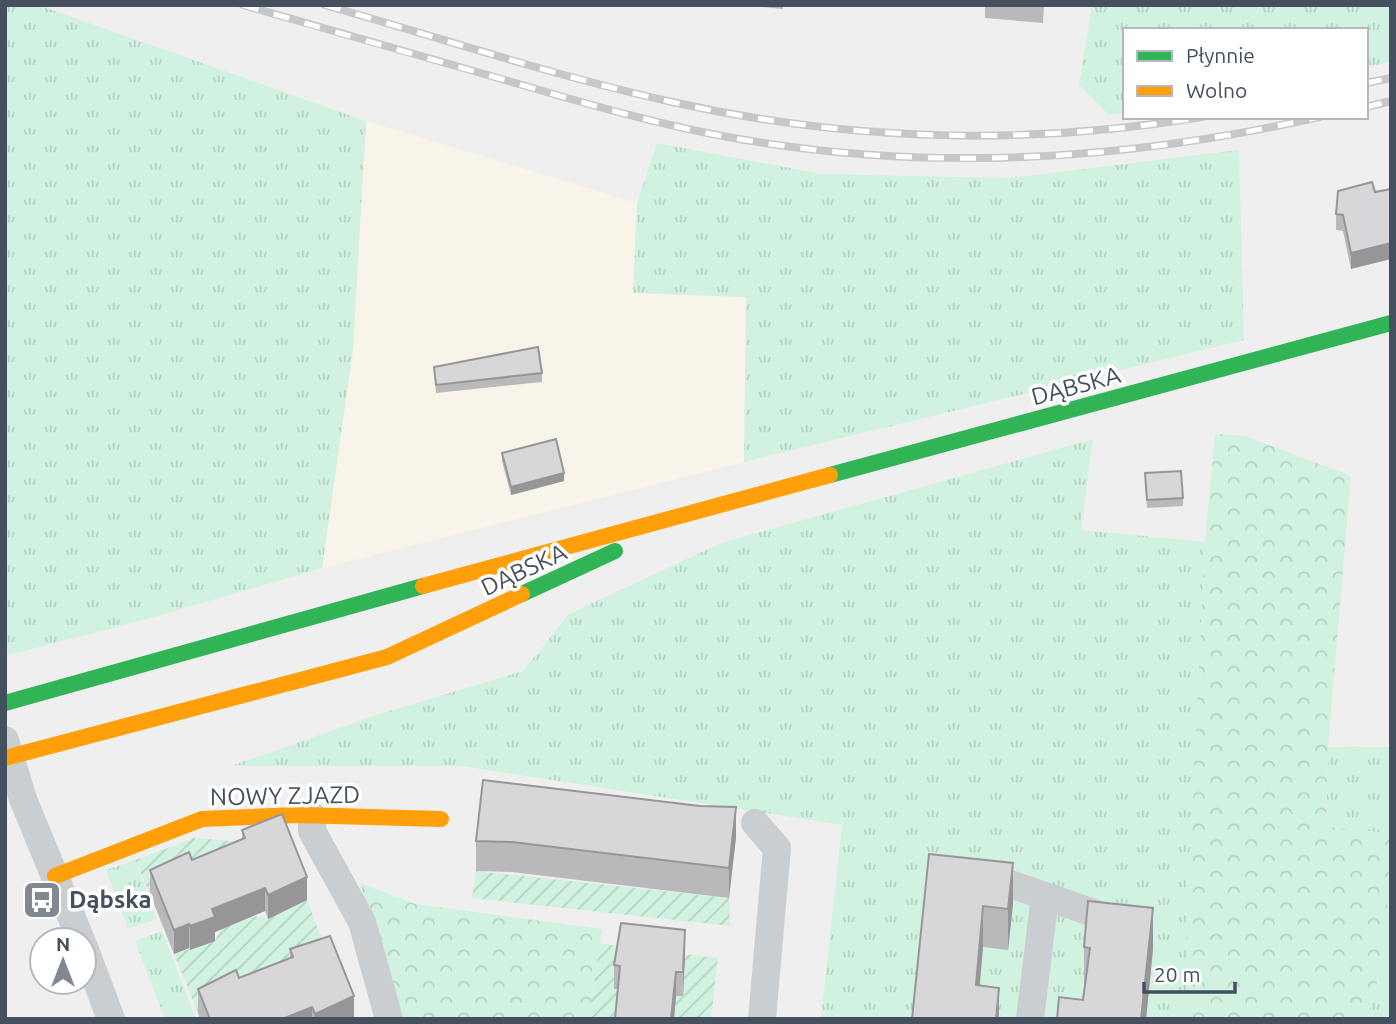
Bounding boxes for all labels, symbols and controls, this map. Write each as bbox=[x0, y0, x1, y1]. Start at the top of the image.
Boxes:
legend bbox=[1123, 28, 1368, 119]
text: Płynnie bbox=[1186, 43, 1255, 67]
text: Wolno bbox=[1186, 78, 1247, 102]
street label: DĄBSKA bbox=[1028, 361, 1124, 410]
street label: DĄBSKA bbox=[477, 538, 571, 601]
street label: NOWY ZJAZD bbox=[210, 781, 360, 810]
bus stop icon: Dąbska bbox=[21, 879, 63, 921]
place label: Dąbska bbox=[69, 886, 152, 913]
north arrow bbox=[28, 926, 98, 996]
text: N bbox=[56, 933, 70, 955]
scale bar bbox=[1144, 950, 1235, 994]
text: 20 m bbox=[1154, 962, 1201, 986]

